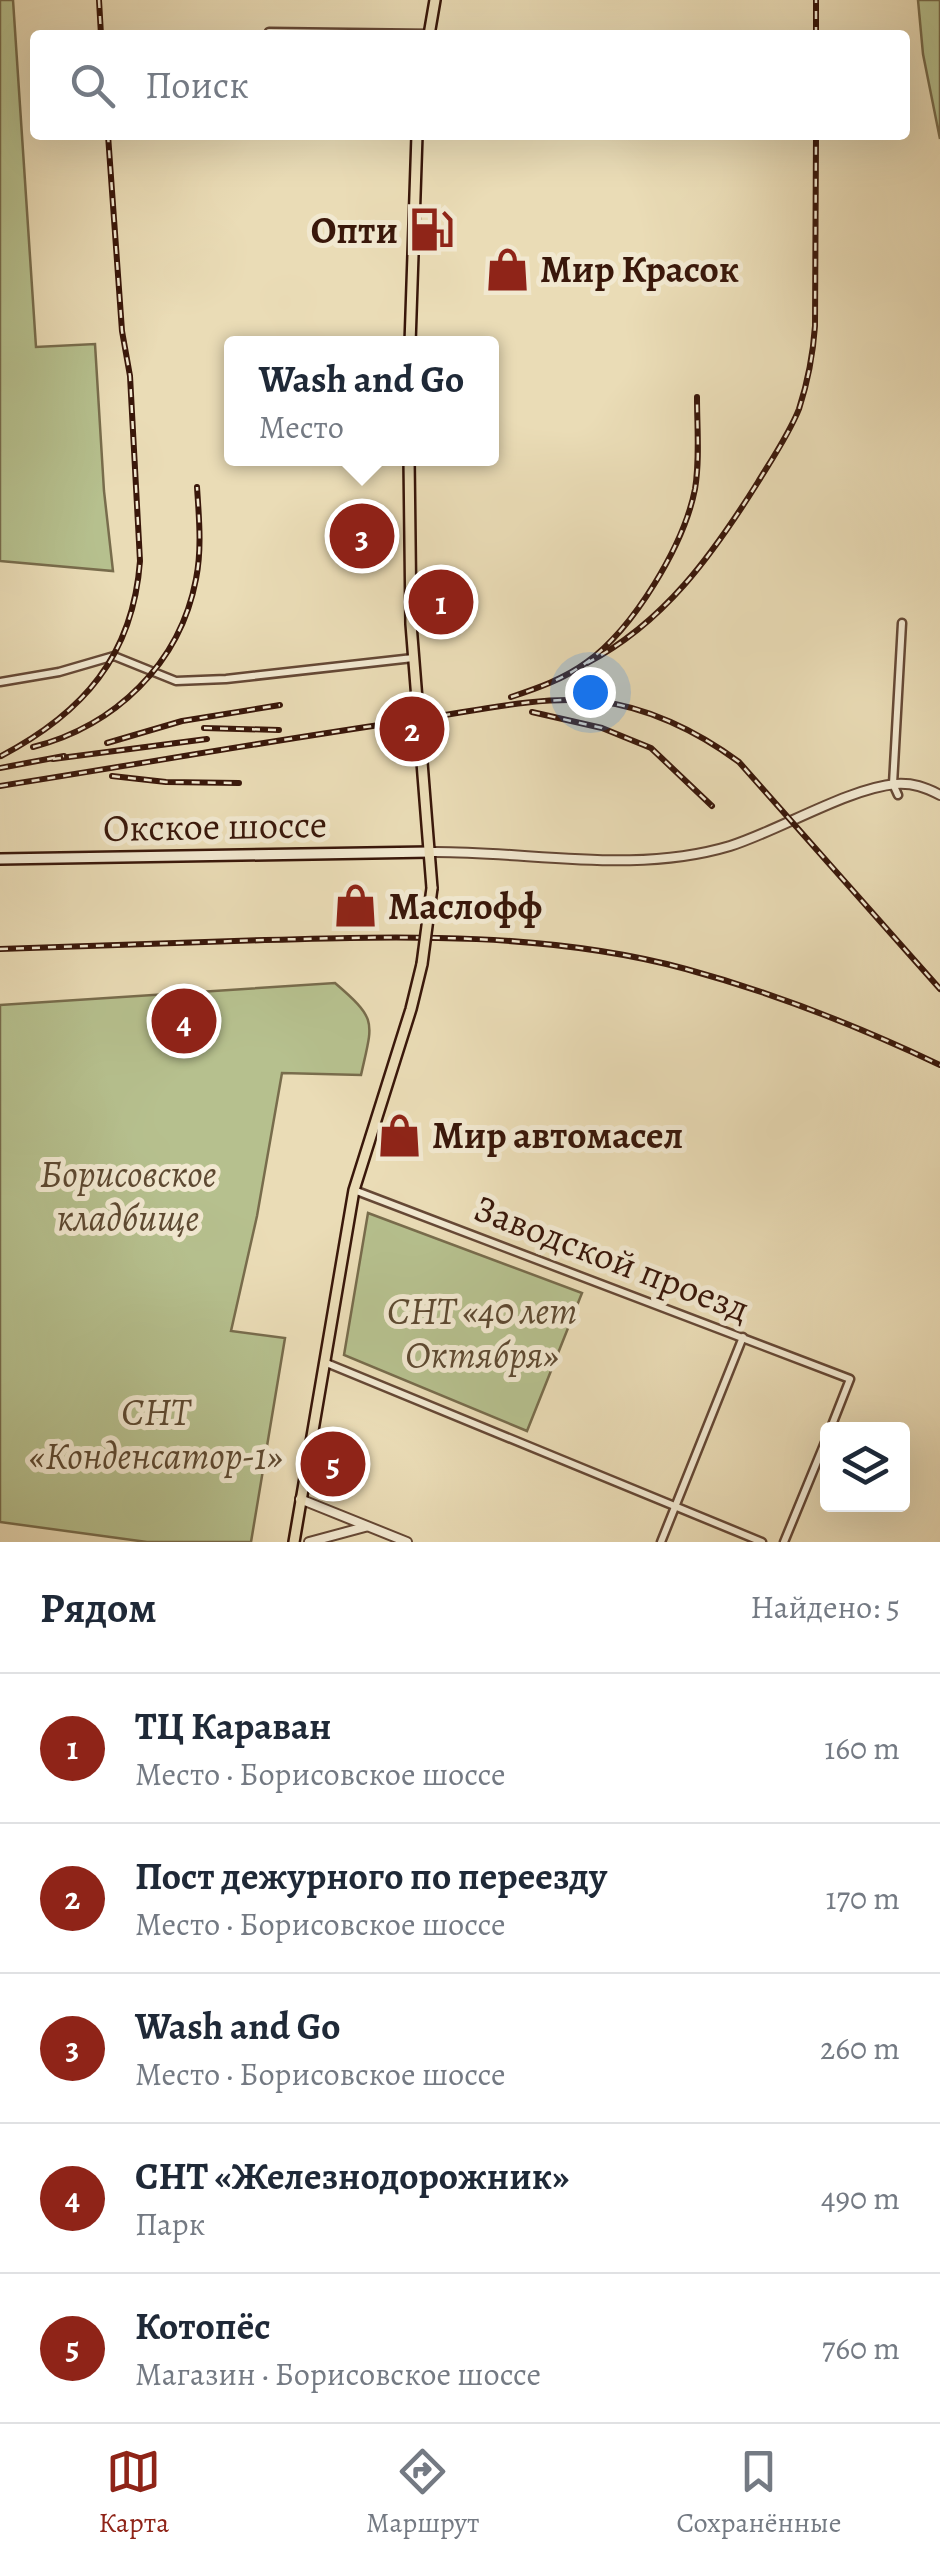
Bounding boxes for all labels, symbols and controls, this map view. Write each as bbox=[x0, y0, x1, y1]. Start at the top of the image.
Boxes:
search box bbox=[30, 30, 910, 140]
icon: search bbox=[65, 58, 120, 113]
text: Поиск bbox=[145, 59, 249, 111]
place label: Опти bbox=[311, 204, 398, 256]
fuel station icon: Опти bbox=[407, 206, 455, 254]
place label: Мир Красок bbox=[540, 243, 739, 295]
shop icon: Мир Красок bbox=[483, 245, 531, 293]
popup bbox=[224, 336, 499, 466]
text: Wash and Go bbox=[259, 353, 464, 405]
text: Место bbox=[259, 405, 344, 449]
pin: 3 bbox=[330, 498, 394, 574]
pin: 1 bbox=[408, 564, 474, 640]
your location bbox=[565, 667, 616, 718]
pin: 2 bbox=[380, 692, 444, 766]
street label: Окское шоссе bbox=[102, 798, 328, 854]
place label: Маслофф bbox=[388, 880, 542, 932]
shop icon: Маслофф bbox=[331, 882, 379, 930]
pin: 4 bbox=[152, 984, 216, 1058]
place label: Мир автомасел bbox=[432, 1109, 683, 1161]
shop icon: Мир автомасел bbox=[375, 1111, 423, 1159]
park label: Борисовское кладбище bbox=[39, 1148, 217, 1244]
street label: Заводской проезд bbox=[467, 1182, 757, 1334]
park label: СНТ «40 лет Октября» bbox=[387, 1285, 577, 1381]
park label: СНТ «Конденсатор-1» bbox=[29, 1386, 283, 1482]
map controls bbox=[820, 1422, 910, 1512]
button: layers bbox=[820, 1422, 910, 1512]
pin: 5 bbox=[300, 1426, 366, 1502]
text: Рядом bbox=[40, 1579, 157, 1636]
text: Найдено: 5 bbox=[750, 1585, 900, 1629]
text: ТЦ Караван bbox=[135, 1700, 332, 1752]
text: 1 bbox=[67, 1726, 78, 1770]
text: 160 m bbox=[824, 1726, 900, 1770]
text: Место · Борисовское шоссе bbox=[135, 1752, 506, 1796]
text: Пост дежурного по переезду bbox=[135, 1850, 607, 1902]
text: 2 bbox=[65, 1876, 80, 1920]
text: 170 m bbox=[826, 1876, 900, 1920]
text: Место · Борисовское шоссе bbox=[135, 1902, 506, 1946]
text: Wash and Go bbox=[135, 2000, 341, 2052]
text: 3 bbox=[66, 2026, 79, 2070]
text: 260 m bbox=[820, 2026, 900, 2070]
text: Место · Борисовское шоссе bbox=[135, 2052, 506, 2096]
text: СНТ «Железнодорожник» bbox=[135, 2150, 569, 2202]
text: 4 bbox=[65, 2176, 80, 2220]
text: 490 m bbox=[821, 2176, 900, 2220]
text: Парк bbox=[135, 2202, 205, 2246]
text: Котопёс bbox=[135, 2300, 271, 2352]
text: 5 bbox=[66, 2326, 79, 2370]
text: 760 m bbox=[822, 2326, 900, 2370]
text: Магазин · Борисовское шоссе bbox=[135, 2352, 541, 2396]
tab: Карта bbox=[99, 2444, 169, 2542]
tab: Маршрут bbox=[366, 2444, 479, 2542]
tab: Сохранённые bbox=[676, 2444, 842, 2542]

